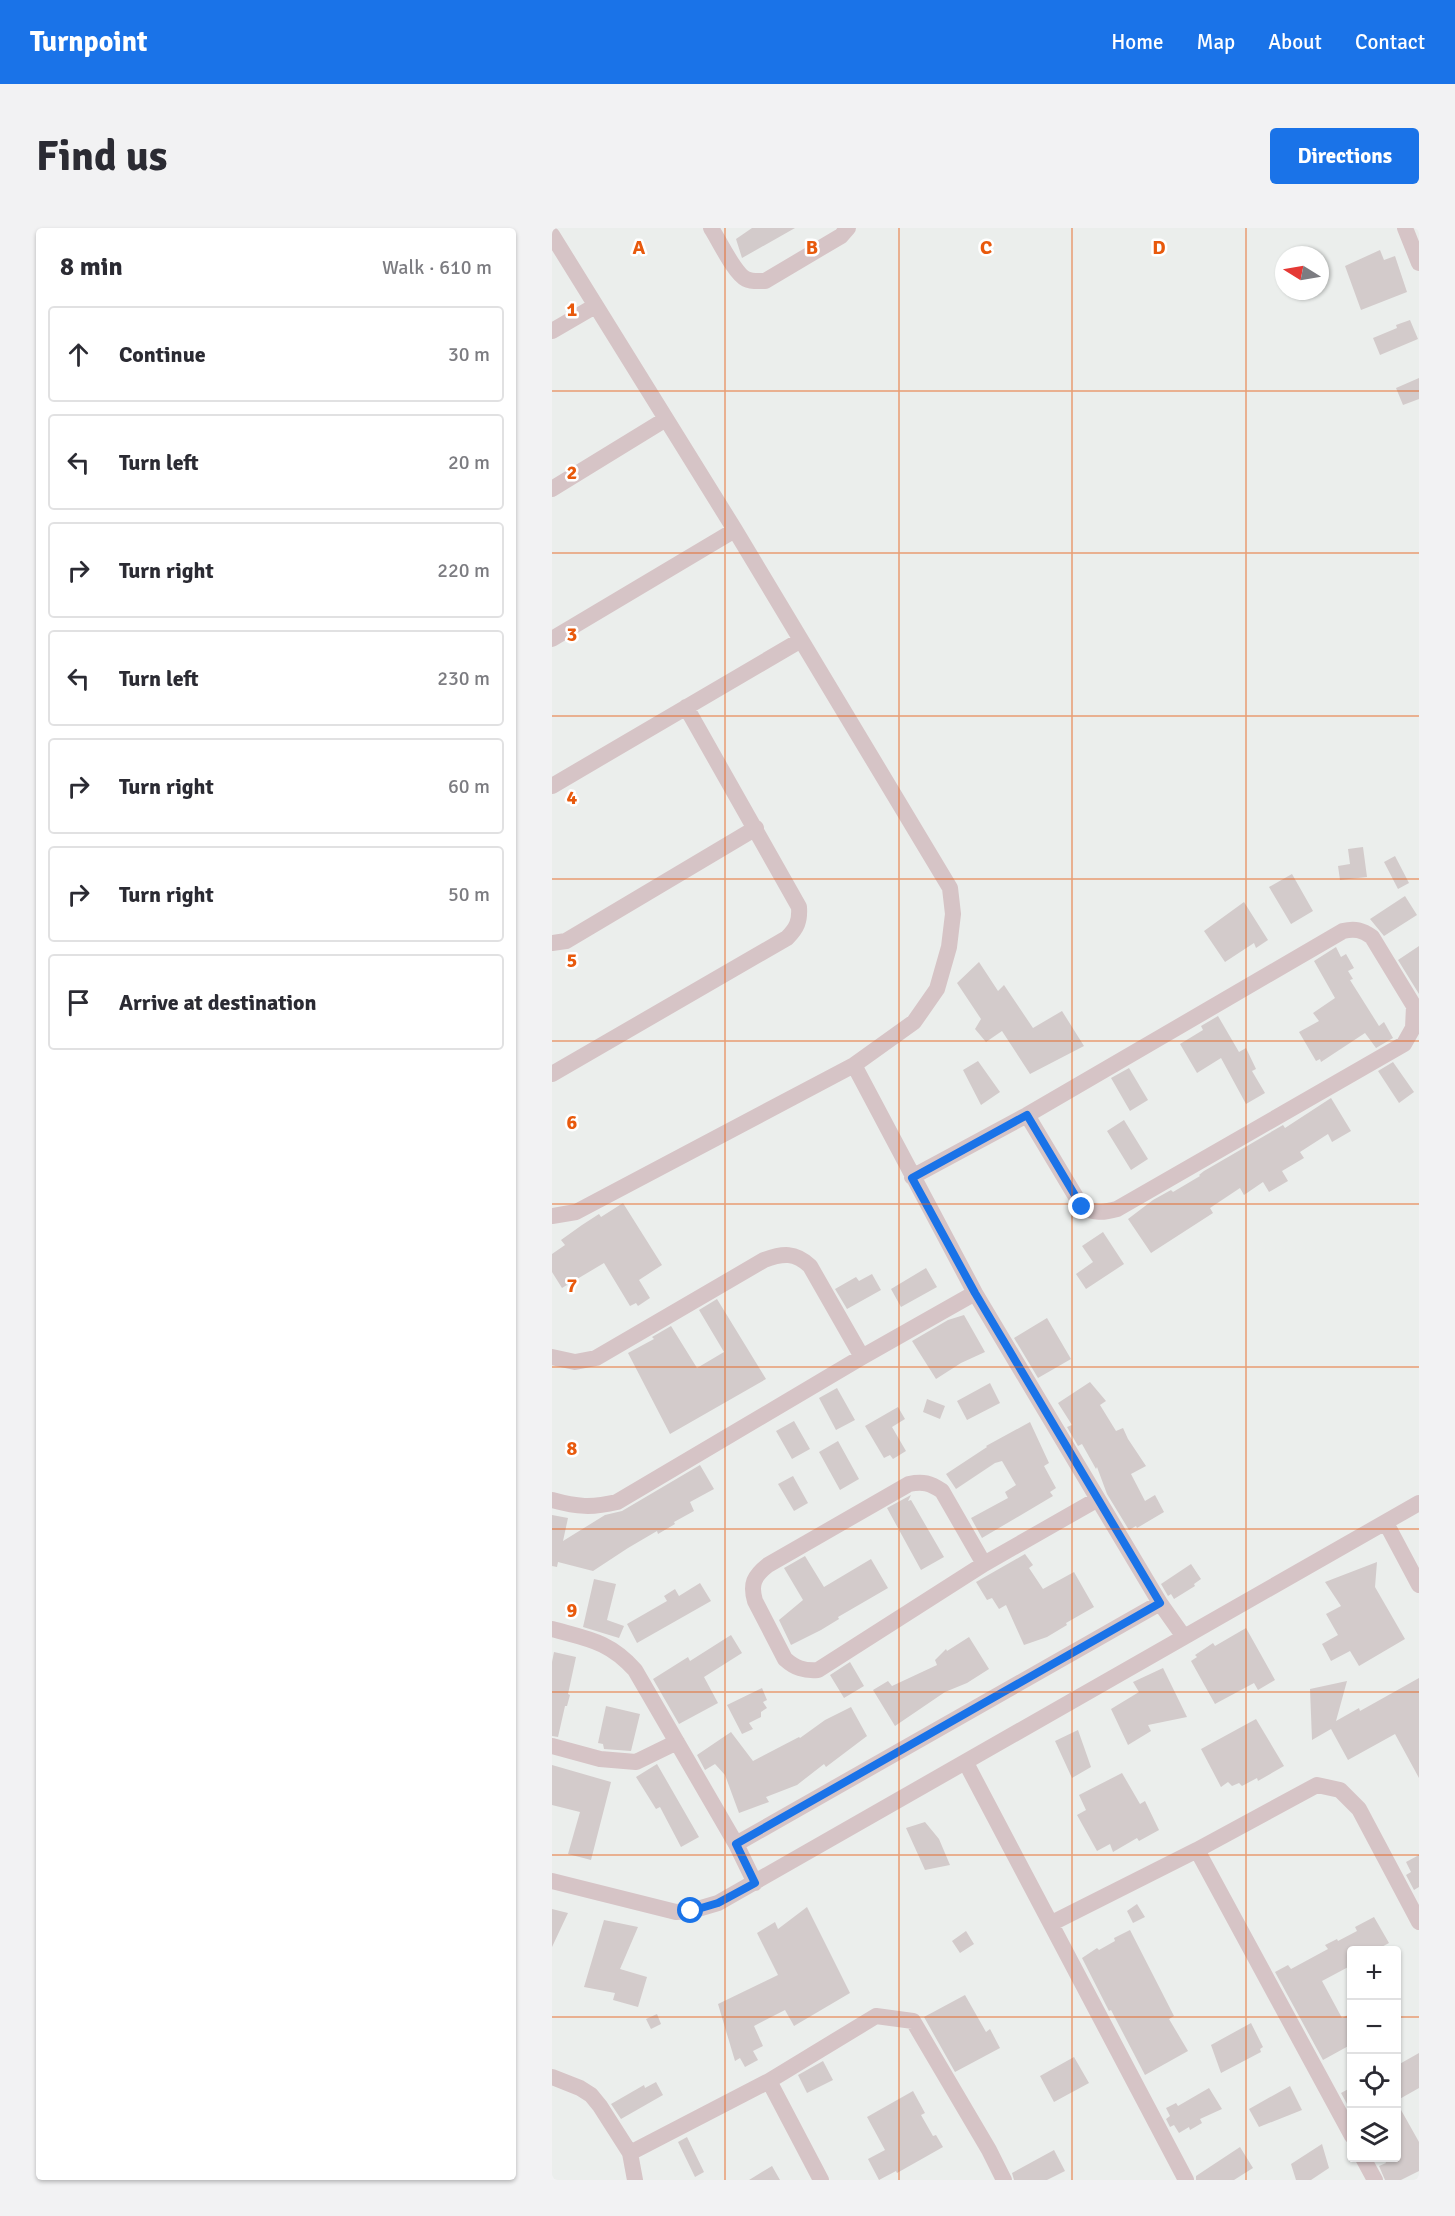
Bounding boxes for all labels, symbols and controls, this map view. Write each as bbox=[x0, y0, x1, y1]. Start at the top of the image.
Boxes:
text: Turnpoint bbox=[30, 25, 147, 59]
text: Home bbox=[1111, 29, 1164, 55]
text: Map bbox=[1197, 29, 1235, 55]
text: About bbox=[1268, 29, 1322, 55]
text: Contact bbox=[1355, 29, 1425, 55]
button: Directions bbox=[1270, 128, 1419, 184]
text: Find us bbox=[36, 131, 167, 182]
text: A bbox=[633, 235, 646, 260]
text: B bbox=[806, 235, 818, 260]
text: C bbox=[980, 235, 992, 260]
text: D bbox=[1152, 235, 1166, 260]
north arrow bbox=[1275, 246, 1329, 300]
text: 8 min bbox=[60, 251, 123, 283]
text: Walk · 610 m bbox=[382, 255, 492, 280]
text: 1 bbox=[567, 297, 578, 322]
icon: ahead bbox=[62, 338, 95, 371]
text: Continue bbox=[119, 341, 206, 368]
text: 30 m bbox=[448, 342, 490, 367]
icon: left bbox=[62, 446, 95, 479]
text: Turn left bbox=[119, 449, 199, 476]
text: 20 m bbox=[448, 450, 490, 475]
text: 2 bbox=[567, 460, 577, 485]
icon: right bbox=[62, 554, 95, 587]
text: Turn right bbox=[119, 557, 214, 584]
text: 220 m bbox=[437, 558, 490, 583]
text: 3 bbox=[567, 622, 577, 647]
icon: left bbox=[62, 662, 95, 695]
text: Turn left bbox=[119, 665, 199, 692]
text: 230 m bbox=[437, 666, 490, 691]
icon: right bbox=[62, 770, 95, 803]
text: Turn right bbox=[119, 773, 214, 800]
text: 60 m bbox=[448, 774, 490, 799]
text: 4 bbox=[567, 785, 578, 810]
icon: right bbox=[62, 878, 95, 911]
text: Turn right bbox=[119, 881, 214, 908]
text: 50 m bbox=[448, 882, 490, 907]
text: 5 bbox=[567, 948, 577, 973]
icon: arrive bbox=[62, 986, 95, 1019]
text: Arrive at destination bbox=[119, 989, 316, 1016]
text: 6 bbox=[567, 1110, 578, 1135]
route end bbox=[1068, 1193, 1094, 1219]
text: 7 bbox=[567, 1273, 578, 1298]
text: 8 bbox=[567, 1436, 578, 1461]
text: 9 bbox=[567, 1598, 578, 1623]
route start bbox=[677, 1897, 703, 1923]
map controls bbox=[1347, 1946, 1401, 2162]
button: + bbox=[1347, 1946, 1401, 2000]
button: − bbox=[1347, 2000, 1401, 2054]
button: locate bbox=[1347, 2054, 1401, 2108]
button: layers bbox=[1347, 2108, 1401, 2162]

